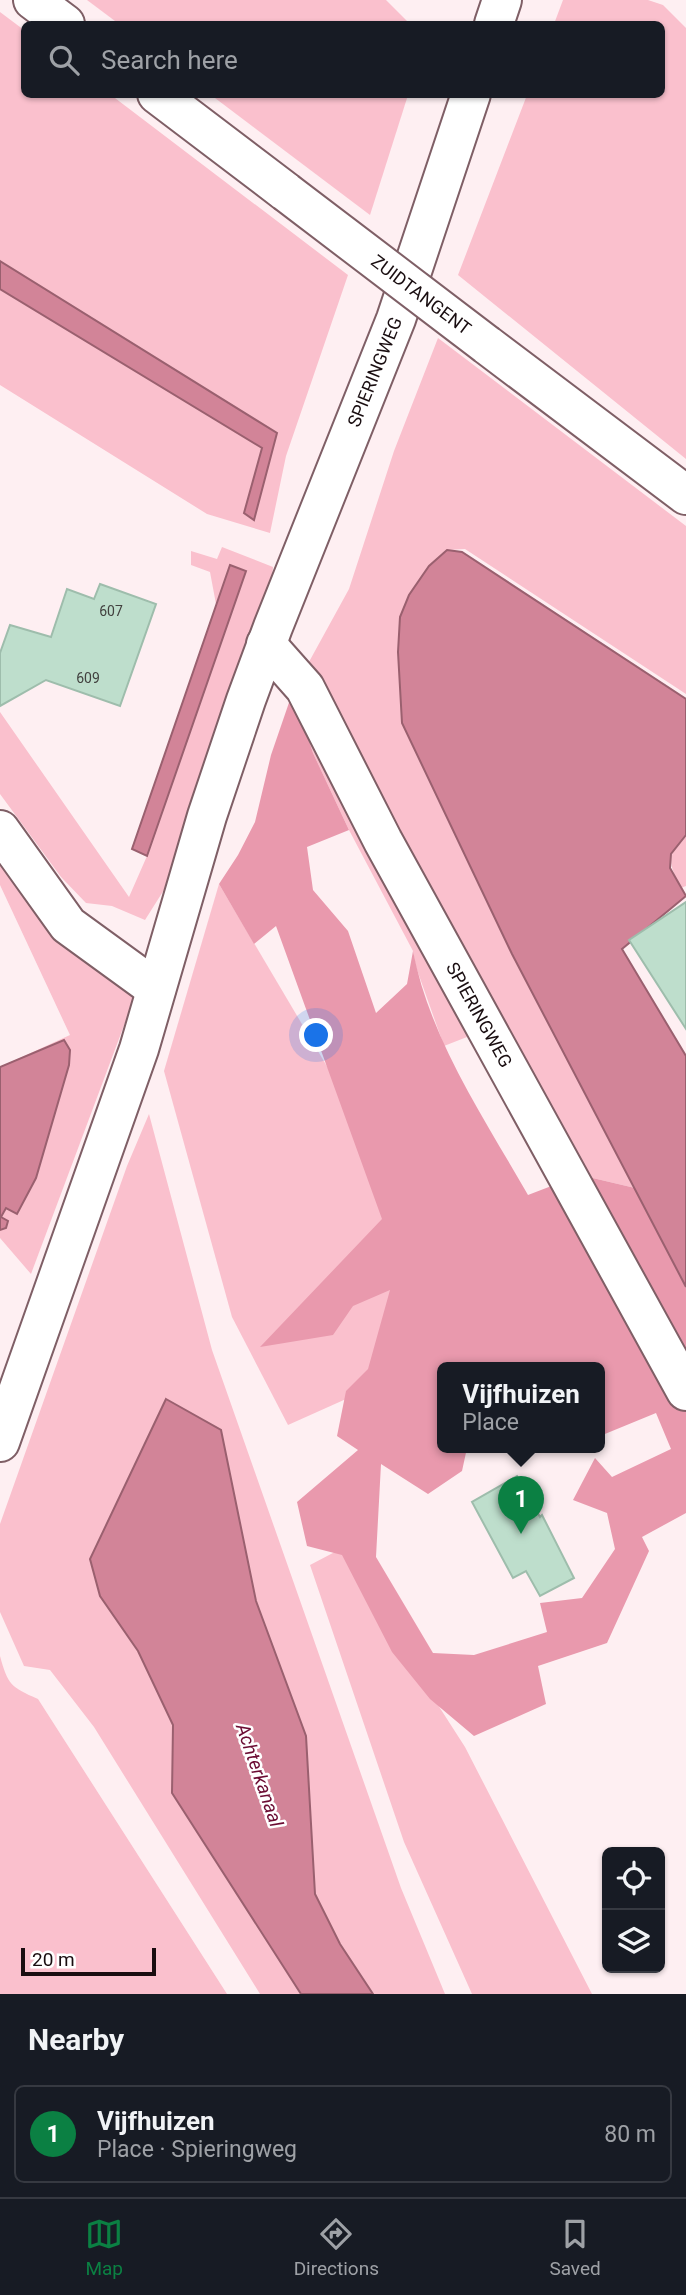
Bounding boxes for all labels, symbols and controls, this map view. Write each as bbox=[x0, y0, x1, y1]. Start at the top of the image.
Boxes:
search box bbox=[21, 21, 665, 98]
icon: search bbox=[45, 41, 83, 79]
text: Search here bbox=[101, 45, 238, 75]
street label: ZUIDTANGENT bbox=[367, 250, 475, 339]
street label: SPIERINGWEG bbox=[343, 314, 406, 430]
house number: 607 bbox=[99, 603, 123, 619]
house number: 609 bbox=[76, 670, 100, 686]
street label: SPIERINGWEG bbox=[442, 959, 517, 1071]
your location bbox=[299, 1018, 333, 1052]
popup bbox=[437, 1362, 605, 1453]
text: Vijfhuizen bbox=[462, 1379, 580, 1409]
text: Place bbox=[462, 1409, 519, 1436]
pin: 1 bbox=[498, 1476, 544, 1534]
water label: Achterkanaal bbox=[231, 1719, 288, 1830]
map controls bbox=[602, 1847, 665, 1973]
button: locate bbox=[602, 1847, 665, 1910]
button: layers bbox=[602, 1910, 665, 1973]
scale bar bbox=[21, 1945, 156, 1977]
text: 20 m bbox=[32, 1948, 75, 1971]
text: Nearby bbox=[28, 2022, 124, 2057]
text: Vijfhuizen bbox=[97, 2106, 215, 2136]
text: 1 bbox=[46, 2121, 60, 2148]
text: 80 m bbox=[604, 2121, 656, 2148]
text: Place · Spieringweg bbox=[97, 2136, 297, 2163]
tab: Map bbox=[85, 2215, 123, 2280]
tab: Directions bbox=[294, 2215, 379, 2280]
tab: Saved bbox=[549, 2215, 601, 2280]

